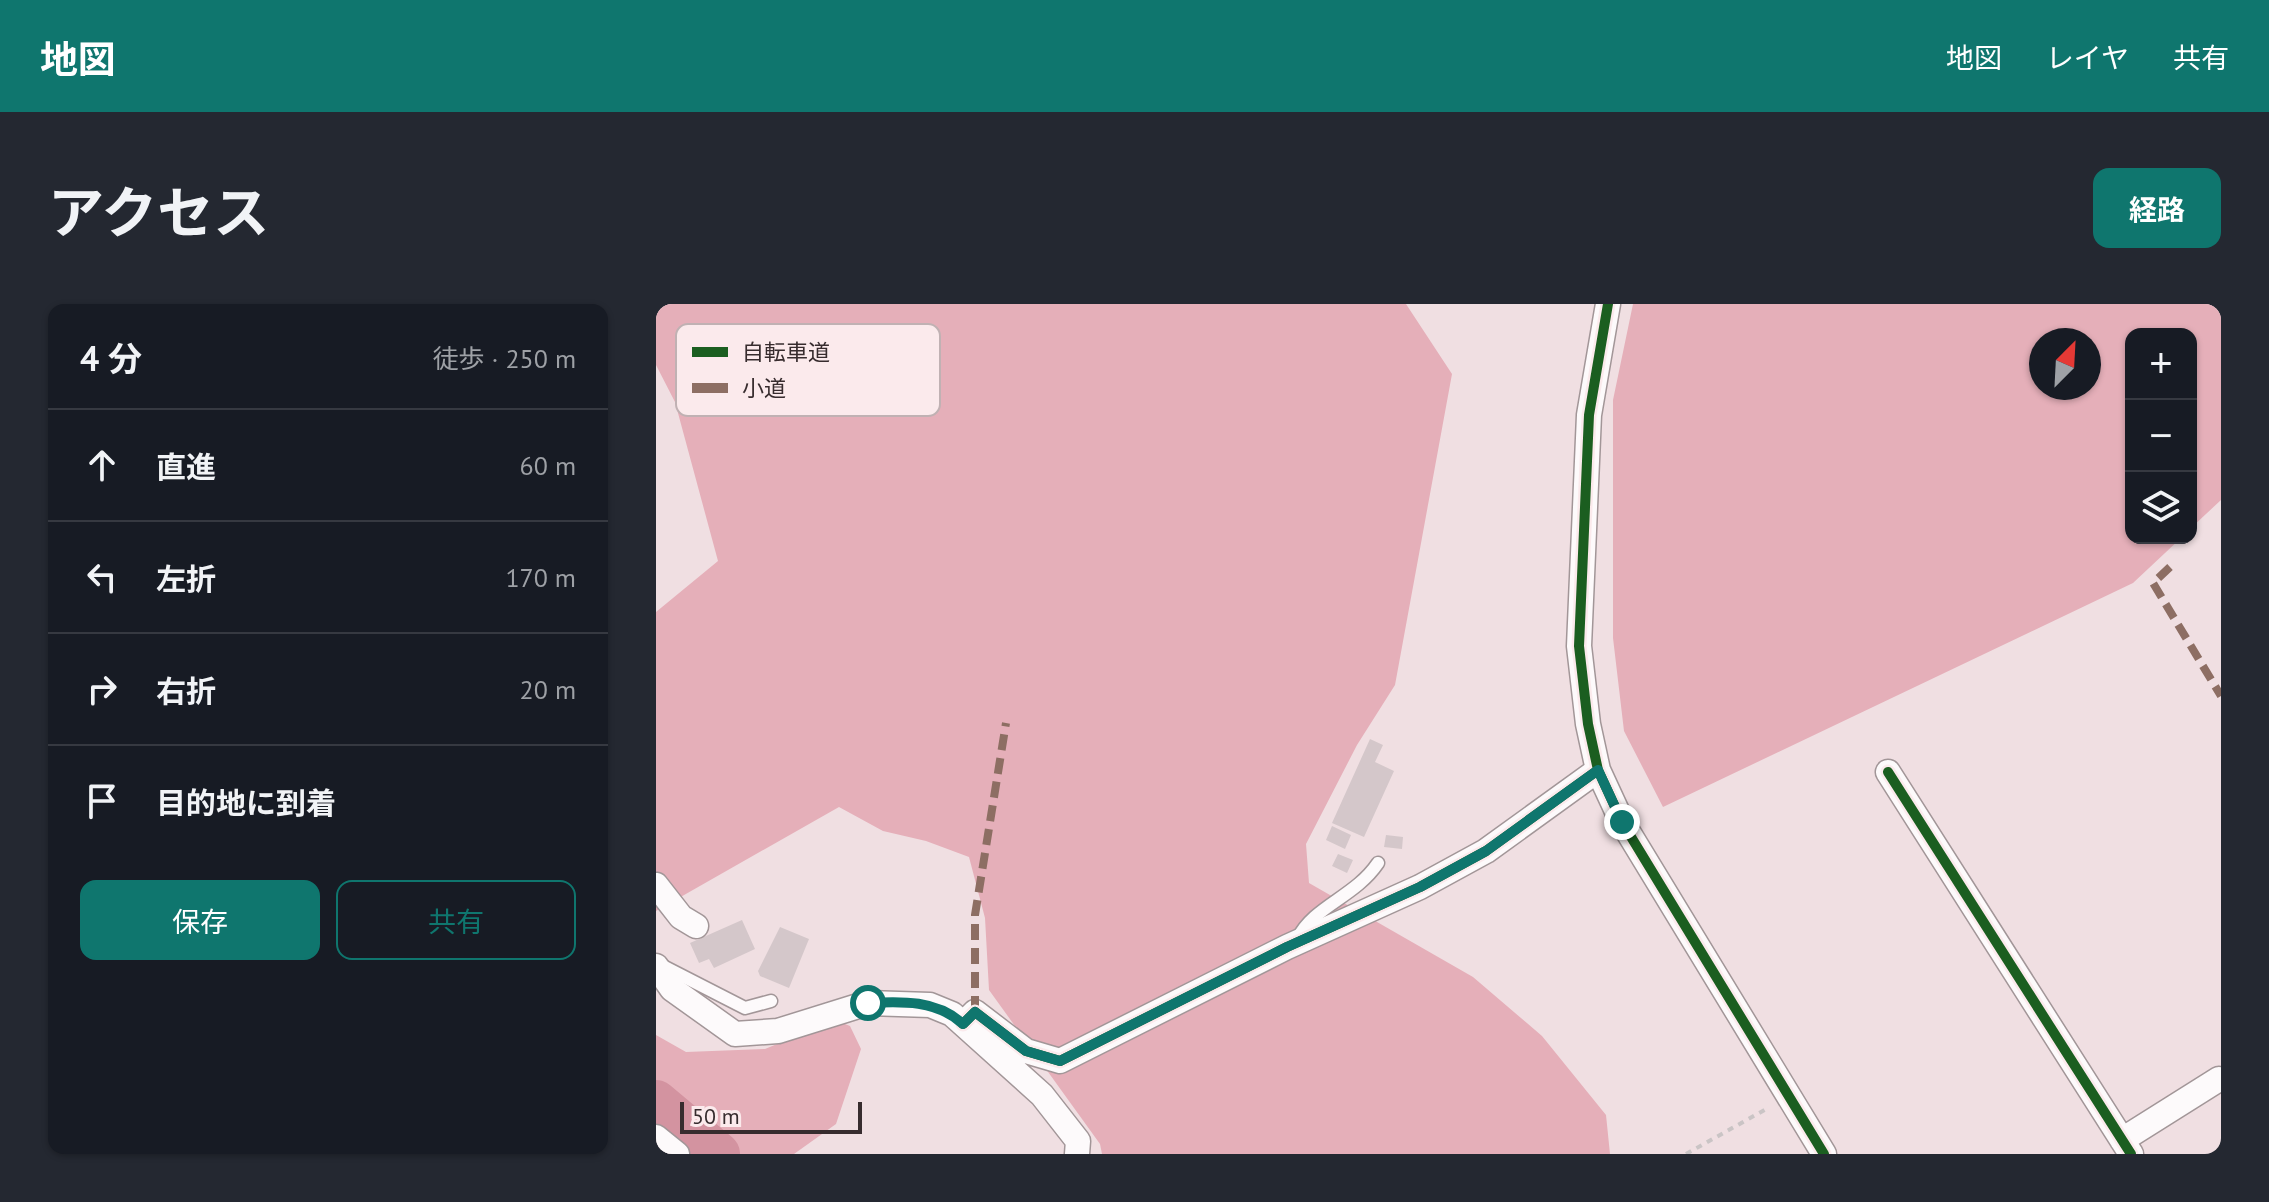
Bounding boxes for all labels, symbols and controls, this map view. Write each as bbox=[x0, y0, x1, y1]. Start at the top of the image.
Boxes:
text: 地図 bbox=[40, 34, 116, 83]
text: 地図 bbox=[1946, 39, 2002, 76]
text: レイヤ bbox=[2046, 39, 2129, 76]
text: 共有 bbox=[2173, 39, 2229, 76]
button: 経路 bbox=[2093, 168, 2221, 248]
text: アクセス bbox=[48, 176, 269, 248]
legend bbox=[676, 324, 940, 416]
north arrow bbox=[2029, 328, 2101, 400]
map controls bbox=[2125, 328, 2197, 544]
button: + bbox=[2125, 328, 2197, 400]
text: 4 分 bbox=[80, 336, 142, 380]
text: 自転車道 bbox=[742, 338, 830, 366]
text: 徒歩 · 250 m bbox=[433, 342, 576, 375]
text: 小道 bbox=[742, 374, 786, 402]
button: − bbox=[2125, 400, 2197, 472]
icon: ahead bbox=[80, 443, 124, 487]
text: 直進 bbox=[156, 447, 216, 486]
text: 60 m bbox=[520, 449, 576, 482]
button: layers bbox=[2125, 472, 2197, 544]
icon: left bbox=[80, 555, 124, 599]
text: 左折 bbox=[156, 559, 216, 598]
text: 170 m bbox=[505, 561, 576, 594]
icon: right bbox=[80, 667, 124, 711]
text: 右折 bbox=[156, 671, 216, 710]
text: 20 m bbox=[520, 673, 576, 706]
icon: arrive bbox=[80, 779, 124, 823]
text: 目的地に到着 bbox=[156, 783, 336, 822]
route end bbox=[1604, 804, 1640, 840]
button: 保存 bbox=[80, 880, 320, 960]
button: 共有 bbox=[336, 880, 576, 960]
route start bbox=[850, 985, 886, 1021]
scale bar bbox=[680, 1098, 862, 1134]
text: 50 m bbox=[692, 1102, 740, 1130]

